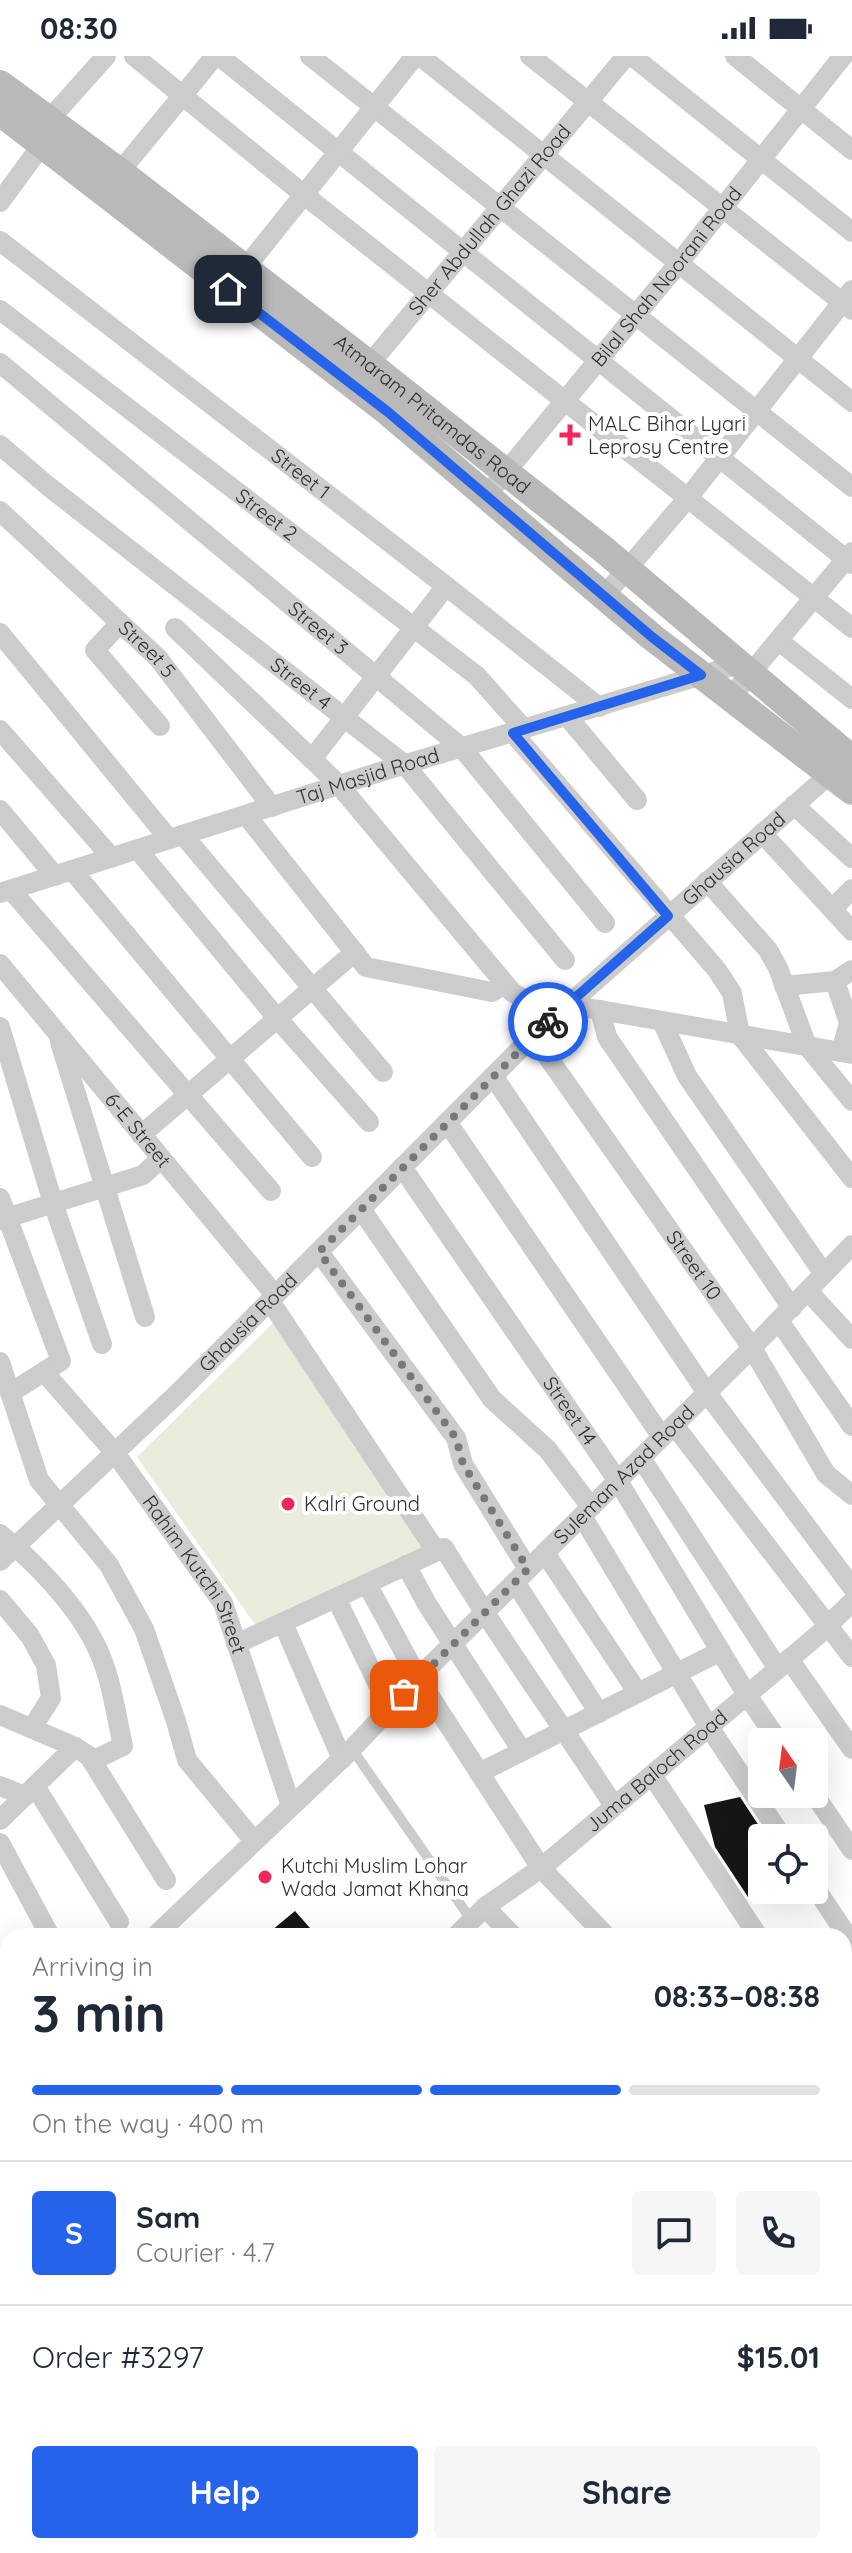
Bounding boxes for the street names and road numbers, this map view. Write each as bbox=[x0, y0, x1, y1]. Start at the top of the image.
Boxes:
street label: Sher Abdullah Ghazi Road bbox=[403, 119, 576, 320]
street label: Bilal Shah Noorani Road bbox=[585, 181, 747, 372]
street label: Atmaram Pritamdas Road bbox=[329, 329, 536, 499]
street label: Street 1 bbox=[267, 443, 335, 504]
street label: Street 2 bbox=[231, 483, 303, 546]
street label: Street 3 bbox=[283, 595, 354, 660]
street label: Street 5 bbox=[114, 615, 182, 683]
street label: Street 4 bbox=[266, 652, 337, 715]
street label: Taj Masjid Road bbox=[293, 742, 442, 810]
street label: Ghausia Road bbox=[677, 806, 790, 911]
street label: 6-E Street bbox=[100, 1087, 177, 1173]
street label: Street 10 bbox=[661, 1225, 727, 1305]
street label: Ghausia Road bbox=[193, 1268, 302, 1377]
street label: Street 14 bbox=[538, 1371, 603, 1450]
street label: Suleman Azad Road bbox=[548, 1399, 699, 1549]
street label: Rahim Kutchi Street bbox=[137, 1490, 252, 1657]
street label: Juma Baloch Road bbox=[580, 1704, 732, 1837]

